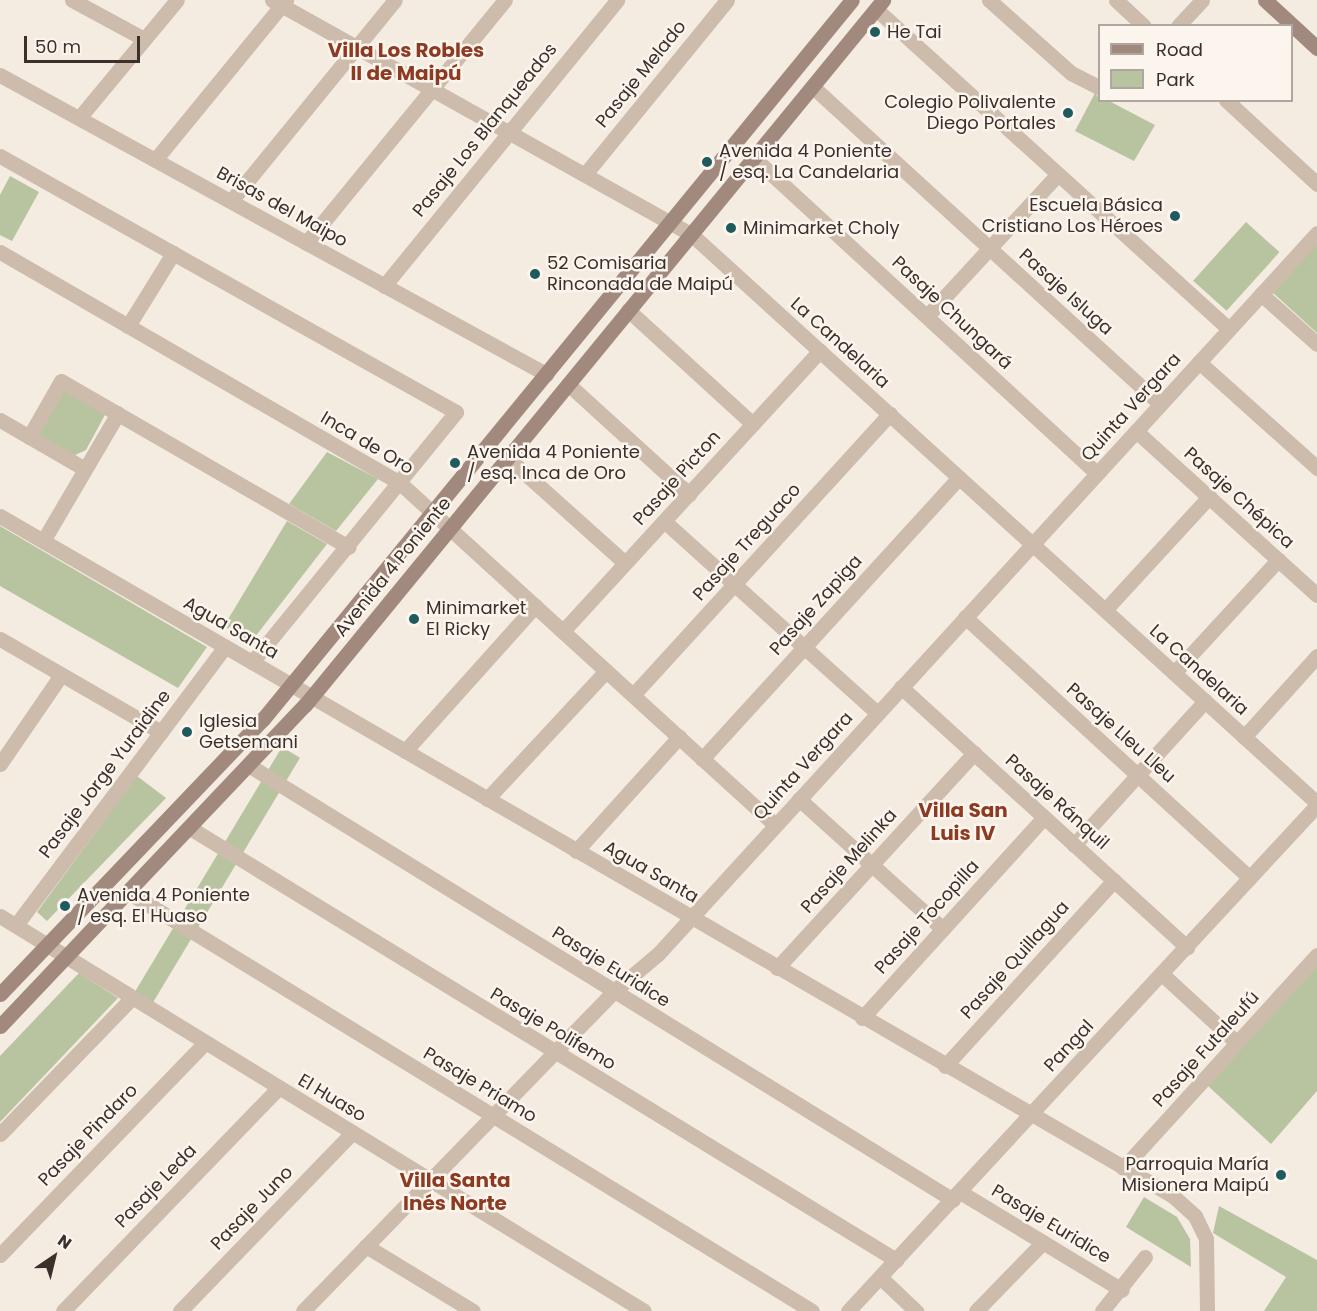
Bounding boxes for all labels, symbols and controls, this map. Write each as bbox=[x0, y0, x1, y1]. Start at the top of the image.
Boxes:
street label: Pasaje Melado bbox=[591, 16, 691, 132]
place label: He Tai bbox=[887, 21, 942, 43]
scale bar bbox=[27, 24, 142, 62]
legend bbox=[1098, 24, 1293, 102]
marker: He Tai bbox=[868, 25, 882, 39]
text: 50 m bbox=[35, 34, 81, 59]
text: Road bbox=[1156, 37, 1203, 62]
district label: Villa Los Robles II de Maipú bbox=[328, 39, 484, 86]
street label: Pasaje Los Blanqueados bbox=[408, 39, 562, 221]
text: Park bbox=[1156, 67, 1195, 92]
place label: Colegio Polivalente Diego Portales bbox=[884, 92, 1056, 134]
marker: Colegio Polivalente Diego Portales bbox=[1061, 106, 1075, 120]
place label: Avenida 4 Poniente / esq. La Candelaria bbox=[719, 141, 899, 184]
marker: Avenida 4 Poniente / esq. La Candelaria bbox=[700, 155, 714, 169]
street label: Brisas del Maipo bbox=[213, 162, 351, 252]
place label: Escuela Básica Cristiano Los Héroes bbox=[982, 195, 1163, 238]
marker: Escuela Básica Cristiano Los Héroes bbox=[1168, 209, 1182, 223]
place label: Minimarket Choly bbox=[743, 217, 900, 239]
marker: Minimarket Choly bbox=[724, 221, 738, 235]
street label: Pasaje Isluga bbox=[1015, 244, 1117, 340]
street label: Pasaje Chungará bbox=[887, 252, 1017, 374]
place label: 52 Comisaria Rinconada de Maipú bbox=[547, 253, 733, 296]
marker: 52 Comisaria Rinconada de Maipú bbox=[528, 267, 542, 281]
street label: La Candelaria bbox=[786, 293, 894, 393]
street label: Quinta Vergara bbox=[1077, 348, 1185, 466]
street label: Inca de Oro bbox=[317, 407, 417, 479]
street label: Pasaje Picton bbox=[629, 426, 725, 530]
place label: Avenida 4 Poniente / esq. Inca de Oro bbox=[467, 442, 640, 484]
street label: Pasaje Chépica bbox=[1179, 443, 1299, 553]
marker: Avenida 4 Poniente / esq. Inca de Oro bbox=[448, 456, 462, 470]
street label: Pasaje Treguaco bbox=[689, 479, 805, 605]
street label: Avenida 4 Poniente bbox=[330, 493, 456, 641]
street label: Pasaje Zapiga bbox=[765, 550, 867, 660]
street label: Agua Santa bbox=[180, 592, 282, 664]
place label: Minimarket El Ricky bbox=[426, 598, 526, 640]
marker: Minimarket El Ricky bbox=[407, 612, 421, 626]
street label: La Candelaria bbox=[1145, 620, 1253, 720]
street label: Pasaje Lleu Lleu bbox=[1062, 678, 1180, 788]
street label: Pasaje Jorge Yuraidine bbox=[35, 686, 175, 862]
street label: Quinta Vergara bbox=[749, 707, 857, 825]
place label: Iglesia Getsemani bbox=[199, 711, 298, 754]
marker: Iglesia Getsemani bbox=[180, 725, 194, 739]
street label: Pasaje Ránquil bbox=[1001, 750, 1113, 854]
district label: Villa San Luis IV bbox=[918, 798, 1008, 845]
street label: Pasaje Melinka bbox=[796, 804, 902, 918]
street label: Agua Santa bbox=[600, 836, 702, 908]
street label: Pasaje Tocopilla bbox=[870, 856, 984, 978]
place label: Avenida 4 Poniente / esq. El Huaso bbox=[77, 885, 250, 928]
street label: Pasaje Quillagua bbox=[956, 896, 1074, 1024]
marker: Avenida 4 Poniente / esq. El Huaso bbox=[58, 899, 72, 913]
street label: Pasaje Euridice bbox=[548, 922, 674, 1012]
street label: Pasaje Polifemo bbox=[486, 983, 620, 1075]
street label: Pasaje Futaleufú bbox=[1148, 987, 1264, 1111]
street label: Pangal bbox=[1040, 1016, 1098, 1076]
street label: Pasaje Priamo bbox=[419, 1043, 541, 1127]
street label: El Huaso bbox=[294, 1069, 370, 1127]
street label: Pasaje Pindaro bbox=[34, 1079, 142, 1191]
street label: Pasaje Leda bbox=[111, 1140, 201, 1232]
place label: Parroquia María Misionera Maipú bbox=[1122, 1154, 1269, 1196]
street label: Pasaje Juno bbox=[206, 1161, 298, 1255]
district label: Villa Santa Inés Norte bbox=[399, 1168, 511, 1215]
marker: Parroquia María Misionera Maipú bbox=[1274, 1168, 1288, 1182]
street label: Pasaje Euridice bbox=[988, 1180, 1114, 1268]
north arrow bbox=[24, 1227, 84, 1287]
text: N bbox=[53, 1229, 76, 1255]

